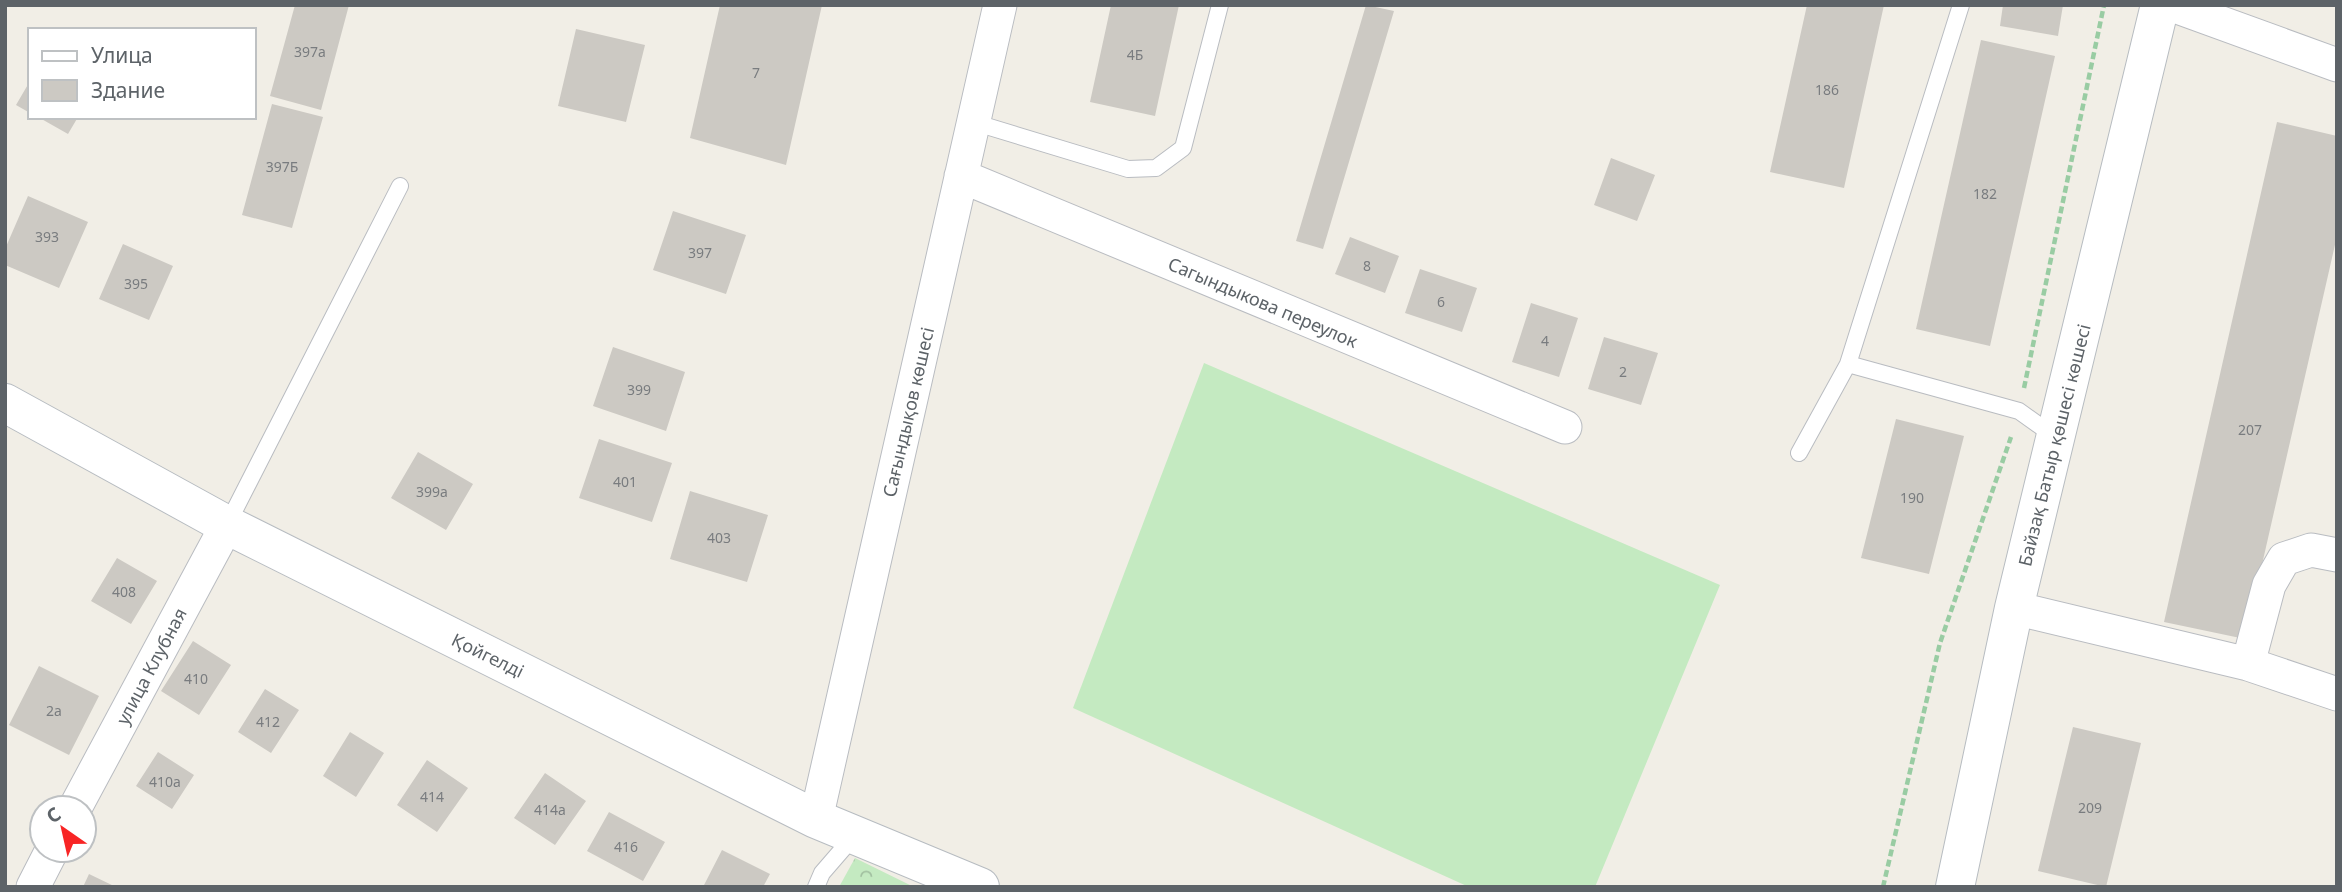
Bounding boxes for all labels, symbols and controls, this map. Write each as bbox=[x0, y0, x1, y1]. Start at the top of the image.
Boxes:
legend bbox=[28, 28, 256, 119]
text: Улица bbox=[91, 41, 153, 69]
house number: 397а bbox=[294, 42, 326, 61]
house number: 4Б bbox=[1127, 45, 1143, 64]
house number: 7 bbox=[752, 63, 760, 82]
text: Здание bbox=[91, 76, 165, 104]
house number: 186 bbox=[1815, 80, 1839, 99]
house number: 397Б bbox=[266, 157, 298, 176]
house number: 182 bbox=[1973, 184, 1997, 203]
house number: 393 bbox=[35, 227, 59, 246]
house number: 397 bbox=[688, 243, 712, 262]
street label: Сагындыкова переулок bbox=[1165, 251, 1362, 353]
house number: 8 bbox=[1363, 256, 1371, 275]
house number: 395 bbox=[124, 274, 148, 293]
house number: 6 bbox=[1437, 292, 1445, 311]
street label: Байзақ Батыр қөшесі көшесі bbox=[2012, 321, 2096, 569]
street label: Сағындықов көшесі bbox=[877, 325, 939, 499]
house number: 4 bbox=[1541, 331, 1549, 350]
house number: 2 bbox=[1619, 362, 1627, 381]
house number: 399 bbox=[627, 380, 651, 399]
house number: 207 bbox=[2238, 420, 2262, 439]
house number: 401 bbox=[613, 472, 637, 491]
house number: 399а bbox=[416, 482, 448, 501]
house number: 190 bbox=[1900, 488, 1924, 507]
house number: 403 bbox=[707, 528, 731, 547]
house number: 408 bbox=[112, 582, 136, 601]
street label: улица Клубная bbox=[110, 603, 192, 729]
street label: Қойгелді bbox=[448, 627, 528, 683]
house number: 410 bbox=[184, 669, 208, 688]
house number: 2а bbox=[46, 701, 62, 720]
house number: 412 bbox=[256, 712, 280, 731]
house number: 410а bbox=[149, 772, 181, 791]
house number: 414 bbox=[420, 787, 444, 806]
north arrow bbox=[28, 794, 98, 864]
house number: 209 bbox=[2078, 798, 2102, 817]
house number: 414а bbox=[534, 800, 566, 819]
text: С bbox=[41, 801, 66, 829]
house number: 416 bbox=[614, 837, 638, 856]

